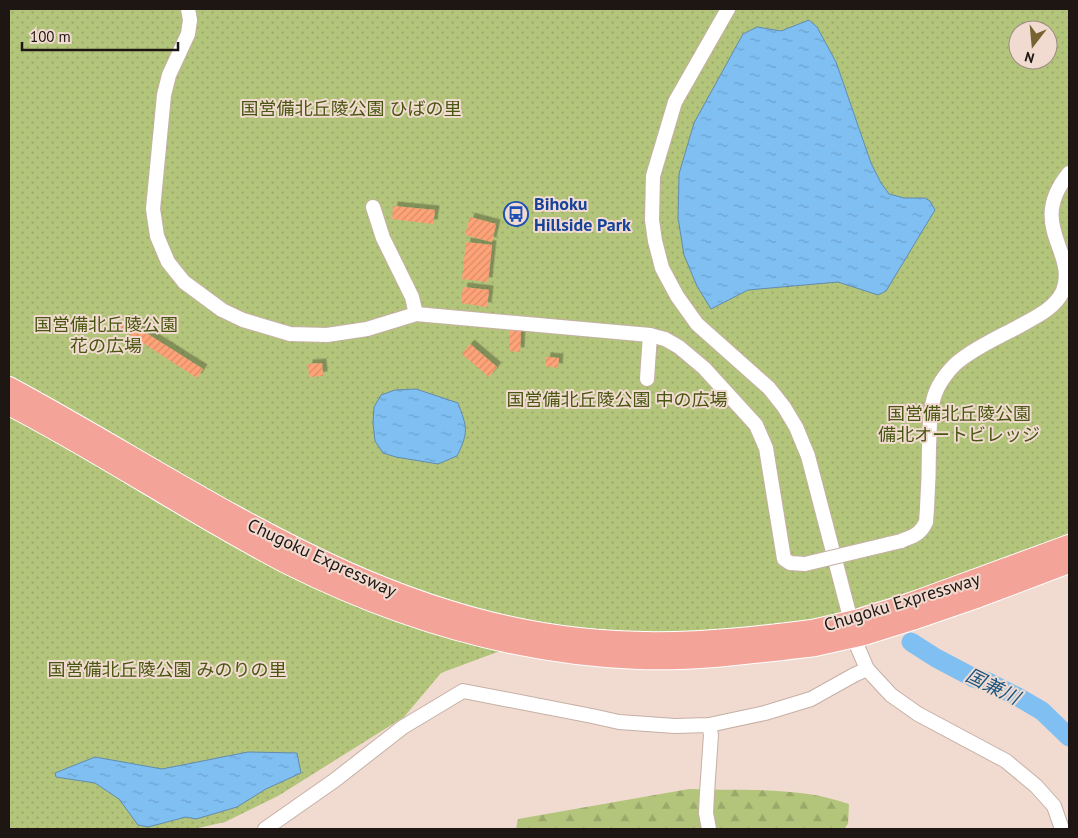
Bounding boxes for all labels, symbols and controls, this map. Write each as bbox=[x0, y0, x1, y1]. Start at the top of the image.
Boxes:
scale bar bbox=[22, 20, 179, 52]
north arrow bbox=[1008, 20, 1058, 70]
text: 100 m bbox=[30, 27, 71, 46]
text: N bbox=[1023, 48, 1036, 67]
park label: 国営備北丘陵公園 ひばの里 bbox=[241, 97, 461, 120]
place label: Bihoku Hillside Park bbox=[534, 192, 631, 236]
bus stop icon: Bihoku Hillside Park bbox=[503, 201, 529, 227]
park label: 国営備北丘陵公園 花の広場 bbox=[34, 313, 178, 357]
park label: 国営備北丘陵公園 中の広場 bbox=[507, 388, 727, 411]
park label: 国営備北丘陵公園 備北オートビレッジ bbox=[878, 402, 1040, 446]
street label: Chugoku Expressway bbox=[244, 513, 401, 602]
street label: Chugoku Expressway bbox=[821, 567, 983, 636]
park label: 国営備北丘陵公園 みのりの里 bbox=[48, 658, 286, 681]
water label: 国兼川 bbox=[962, 663, 1026, 710]

